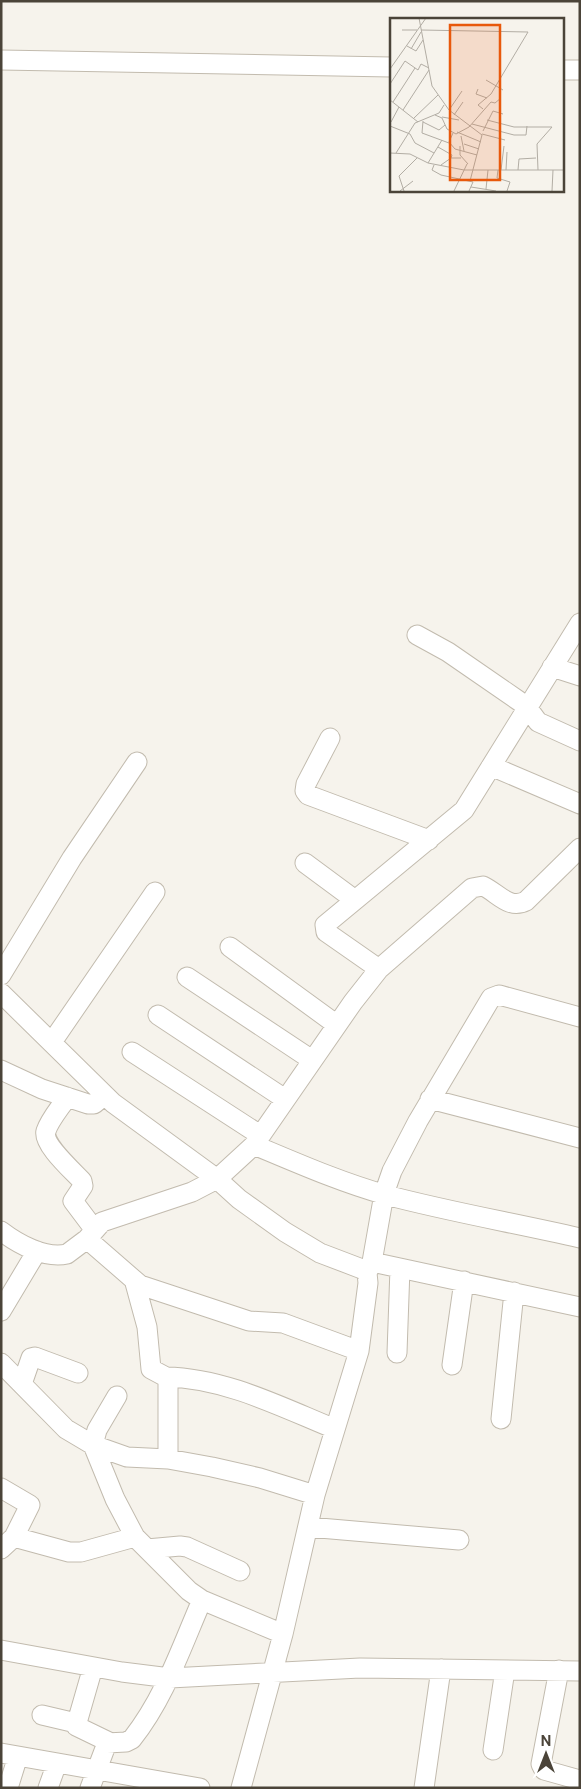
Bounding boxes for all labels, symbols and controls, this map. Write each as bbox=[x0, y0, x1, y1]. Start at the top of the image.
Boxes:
inset map bbox=[390, 18, 564, 191]
north arrow bbox=[521, 1729, 571, 1779]
text: N bbox=[541, 1733, 551, 1749]

